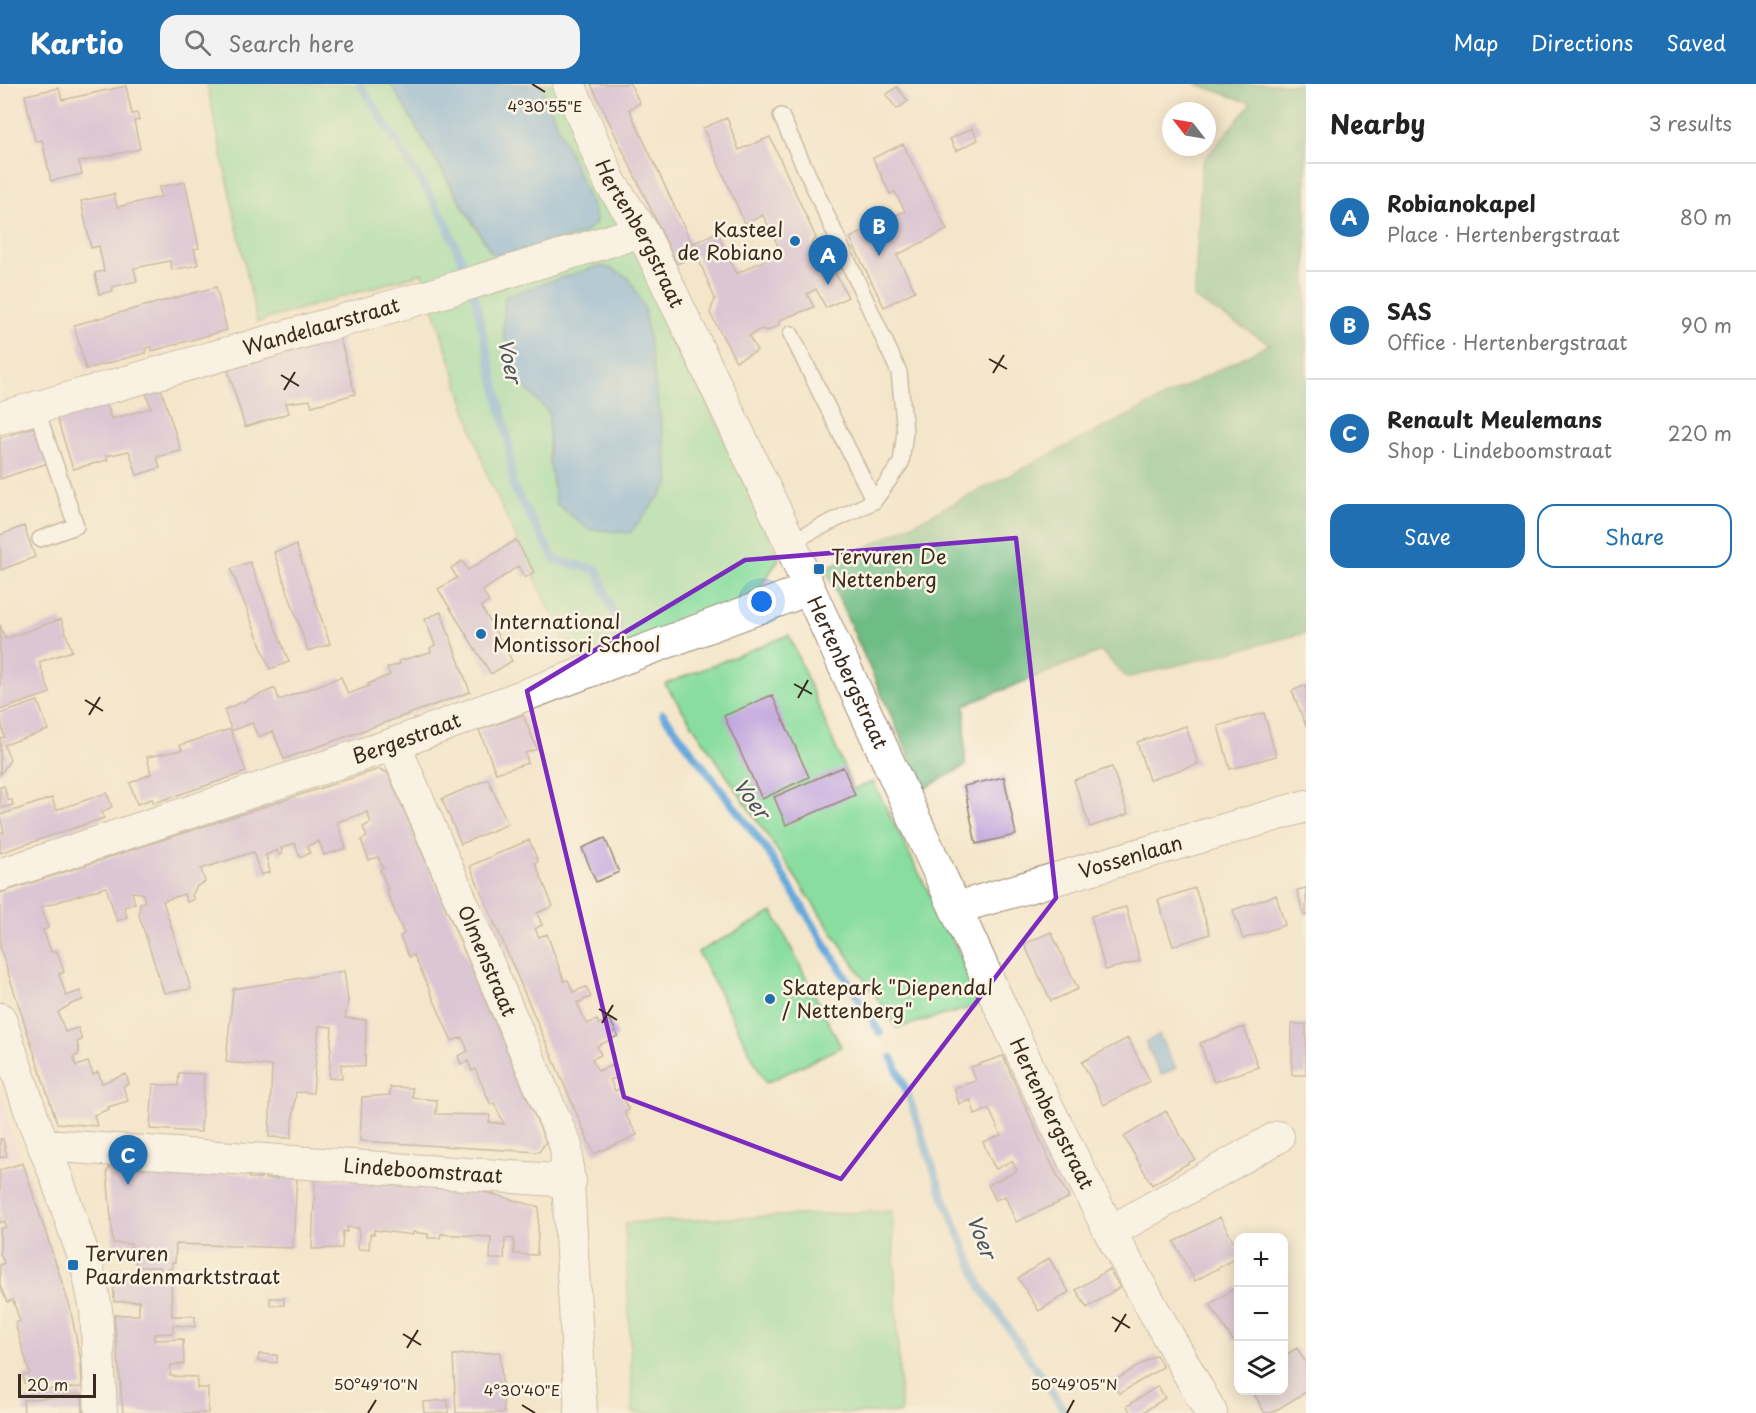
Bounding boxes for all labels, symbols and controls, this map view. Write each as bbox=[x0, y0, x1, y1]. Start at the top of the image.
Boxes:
search box bbox=[160, 15, 580, 69]
text: Kartio bbox=[30, 21, 124, 64]
icon: search bbox=[181, 26, 214, 59]
text: Search here bbox=[229, 26, 354, 59]
text: Map bbox=[1453, 26, 1498, 58]
text: Directions bbox=[1531, 26, 1633, 58]
text: Saved bbox=[1666, 26, 1726, 58]
text: 4°30'55"E bbox=[507, 94, 583, 117]
north arrow bbox=[1162, 102, 1216, 156]
text: Nearby bbox=[1330, 104, 1425, 143]
text: 3 results bbox=[1649, 108, 1732, 138]
street label: Hertenbergstraat bbox=[588, 155, 692, 313]
text: Robianokapel bbox=[1387, 186, 1536, 219]
text: A bbox=[1342, 202, 1357, 232]
text: 80 m bbox=[1680, 202, 1732, 232]
pin: B bbox=[860, 206, 898, 256]
place label: Kasteel de Robiano bbox=[677, 214, 783, 267]
text: Place · Hertenbergstraat bbox=[1387, 219, 1620, 249]
marker: Kasteel de Robiano bbox=[788, 234, 802, 248]
pin: A bbox=[808, 236, 848, 285]
street label: Wandelaarstraat bbox=[239, 289, 403, 362]
text: SAS bbox=[1387, 294, 1432, 327]
text: B bbox=[1343, 310, 1356, 340]
text: 90 m bbox=[1681, 310, 1732, 340]
text: Office · Hertenbergstraat bbox=[1387, 327, 1627, 357]
water label: Voer bbox=[491, 335, 532, 389]
text: Renault Meulemans bbox=[1387, 402, 1602, 435]
text: C bbox=[1342, 418, 1357, 448]
text: 220 m bbox=[1668, 418, 1732, 448]
text: Shop · Lindeboomstraat bbox=[1387, 435, 1612, 465]
button: Save bbox=[1330, 504, 1525, 568]
button: Share bbox=[1537, 504, 1732, 568]
place label: Tervuren De Nettenberg bbox=[831, 541, 947, 594]
marker: Tervuren De Nettenberg bbox=[812, 562, 826, 576]
your location bbox=[747, 587, 776, 616]
street label: Hertenbergstraat bbox=[800, 591, 896, 754]
place label: International Montissori School bbox=[493, 606, 661, 659]
marker: International Montissori School bbox=[474, 627, 488, 641]
street label: Bergestraat bbox=[348, 704, 465, 771]
water label: Voer bbox=[726, 770, 781, 828]
street label: Vossenlaan bbox=[1075, 827, 1186, 885]
street label: Olmenstraat bbox=[451, 900, 525, 1021]
place label: Skatepark "Diependal / Nettenberg" bbox=[782, 972, 993, 1025]
marker: Skatepark "Diependal / Nettenberg" bbox=[763, 992, 777, 1006]
street label: Hertenbergstraat bbox=[1003, 1033, 1102, 1194]
pin: C bbox=[108, 1136, 148, 1185]
street label: Lindeboomstraat bbox=[343, 1150, 504, 1190]
water label: Voer bbox=[960, 1210, 1007, 1266]
map controls bbox=[1234, 1233, 1288, 1395]
button: + bbox=[1234, 1233, 1288, 1287]
place label: Tervuren Paardenmarktstraat bbox=[85, 1238, 280, 1291]
marker: Tervuren Paardenmarktstraat bbox=[66, 1258, 80, 1272]
button: − bbox=[1234, 1287, 1288, 1341]
button: layers bbox=[1234, 1341, 1288, 1395]
scale bar bbox=[18, 1371, 96, 1398]
text: 20 m bbox=[27, 1372, 68, 1396]
text: 50°49'10"N bbox=[334, 1372, 418, 1395]
text: 50°49'05"N bbox=[1031, 1372, 1117, 1395]
text: 4°30'40"E bbox=[484, 1378, 560, 1401]

